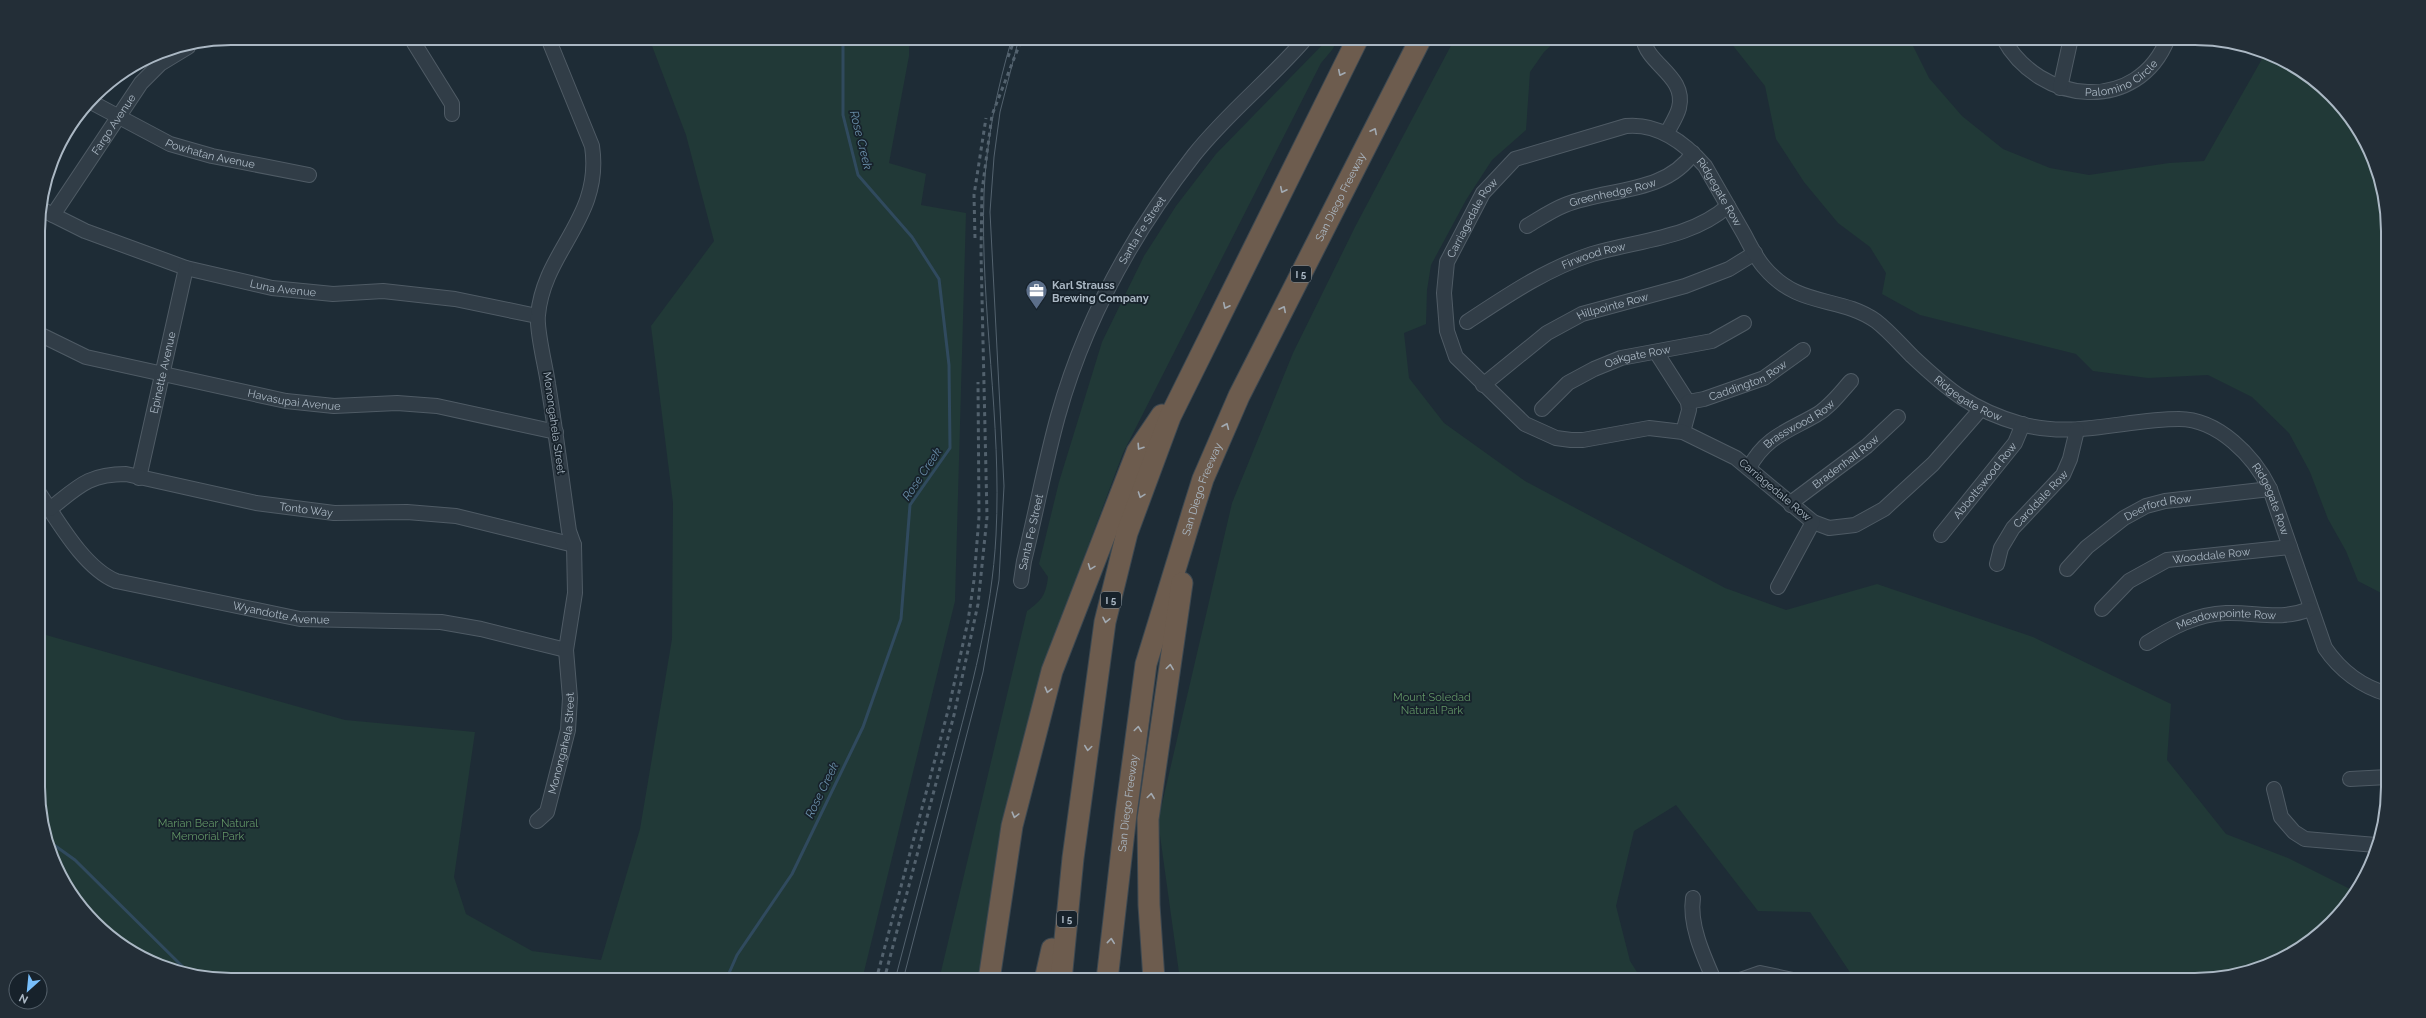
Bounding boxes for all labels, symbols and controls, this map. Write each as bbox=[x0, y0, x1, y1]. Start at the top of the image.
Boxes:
street label: Palomino Circle bbox=[2085, 57, 2160, 99]
one-way arrow bbox=[1338, 69, 1346, 76]
street label: Fargo Avenue bbox=[89, 91, 139, 157]
water label: Rose Creek bbox=[847, 109, 875, 172]
one-way arrow bbox=[1369, 128, 1377, 135]
street label: Powhatan Avenue bbox=[163, 136, 257, 171]
street label: San Diego Freeway bbox=[1312, 150, 1368, 243]
street label: Ridgegate Row bbox=[1694, 155, 1745, 229]
street label: Carriagedale Row bbox=[1444, 175, 1500, 260]
street label: Greenhedge Row bbox=[1568, 175, 1658, 209]
one-way arrow bbox=[1281, 185, 1288, 193]
street label: Santa Fe Street bbox=[1116, 193, 1168, 266]
street label: Firwood Row bbox=[1560, 239, 1627, 272]
road number: I 5 bbox=[1291, 266, 1311, 282]
street label: Luna Avenue bbox=[249, 277, 317, 299]
office icon: Karl Strauss Brewing Company bbox=[1024, 278, 1050, 311]
place label: Karl Strauss Brewing Company bbox=[1052, 279, 1149, 305]
street label: Hillpointe Row bbox=[1574, 290, 1650, 322]
one-way arrow bbox=[1223, 302, 1231, 309]
one-way arrow bbox=[1279, 306, 1286, 314]
street label: Epinette Avenue bbox=[147, 330, 178, 415]
street label: Oakgate Row bbox=[1603, 342, 1672, 371]
street label: Caddington Row bbox=[1707, 357, 1789, 403]
street label: Monongahela Street bbox=[540, 371, 568, 475]
street label: Ridgegate Row bbox=[1932, 373, 2004, 424]
street label: Havasupai Avenue bbox=[246, 386, 341, 412]
street label: Brasswood Row bbox=[1761, 397, 1837, 451]
one-way arrow bbox=[1222, 423, 1230, 430]
street label: Bradenhall Row bbox=[1810, 432, 1881, 491]
street label: Abbottswood Row bbox=[1950, 440, 2019, 521]
street label: San Diego Freeway bbox=[1179, 441, 1224, 537]
one-way arrow bbox=[1138, 443, 1145, 450]
water label: Rose Creek bbox=[899, 445, 945, 503]
street label: Carriagedale Row bbox=[1736, 456, 1814, 524]
street label: Ridgegate Row bbox=[2249, 460, 2292, 537]
street label: Caroldale Row bbox=[2010, 467, 2071, 530]
one-way arrow bbox=[1137, 491, 1146, 498]
street label: Deerford Row bbox=[2122, 492, 2192, 523]
street label: Santa Fe Street bbox=[1016, 493, 1046, 571]
street label: Tonto Way bbox=[279, 500, 334, 519]
street label: Wooddale Row bbox=[2172, 545, 2251, 566]
one-way arrow bbox=[1088, 564, 1096, 571]
road number: I 5 bbox=[1101, 592, 1121, 608]
street label: Wyandotte Avenue bbox=[232, 599, 330, 626]
street label: Meadowpointe Row bbox=[2174, 606, 2276, 632]
one-way arrow bbox=[1102, 616, 1111, 623]
one-way arrow bbox=[1165, 664, 1174, 670]
one-way arrow bbox=[1044, 686, 1052, 693]
park label: Mount Soledad Natural Park bbox=[1393, 691, 1471, 717]
street label: Monongahela Street bbox=[545, 692, 577, 795]
one-way arrow bbox=[1133, 726, 1142, 732]
one-way arrow bbox=[1084, 745, 1093, 751]
street label: San Diego Freeway bbox=[1115, 754, 1140, 853]
water label: Rose Creek bbox=[802, 759, 842, 820]
one-way arrow bbox=[1146, 793, 1155, 799]
one-way arrow bbox=[1011, 812, 1019, 818]
park label: Marian Bear Natural Memorial Park bbox=[158, 817, 258, 843]
road number: I 5 bbox=[1057, 911, 1077, 927]
one-way arrow bbox=[1107, 938, 1116, 944]
north arrow bbox=[8, 970, 48, 1010]
text: N bbox=[17, 991, 30, 1006]

